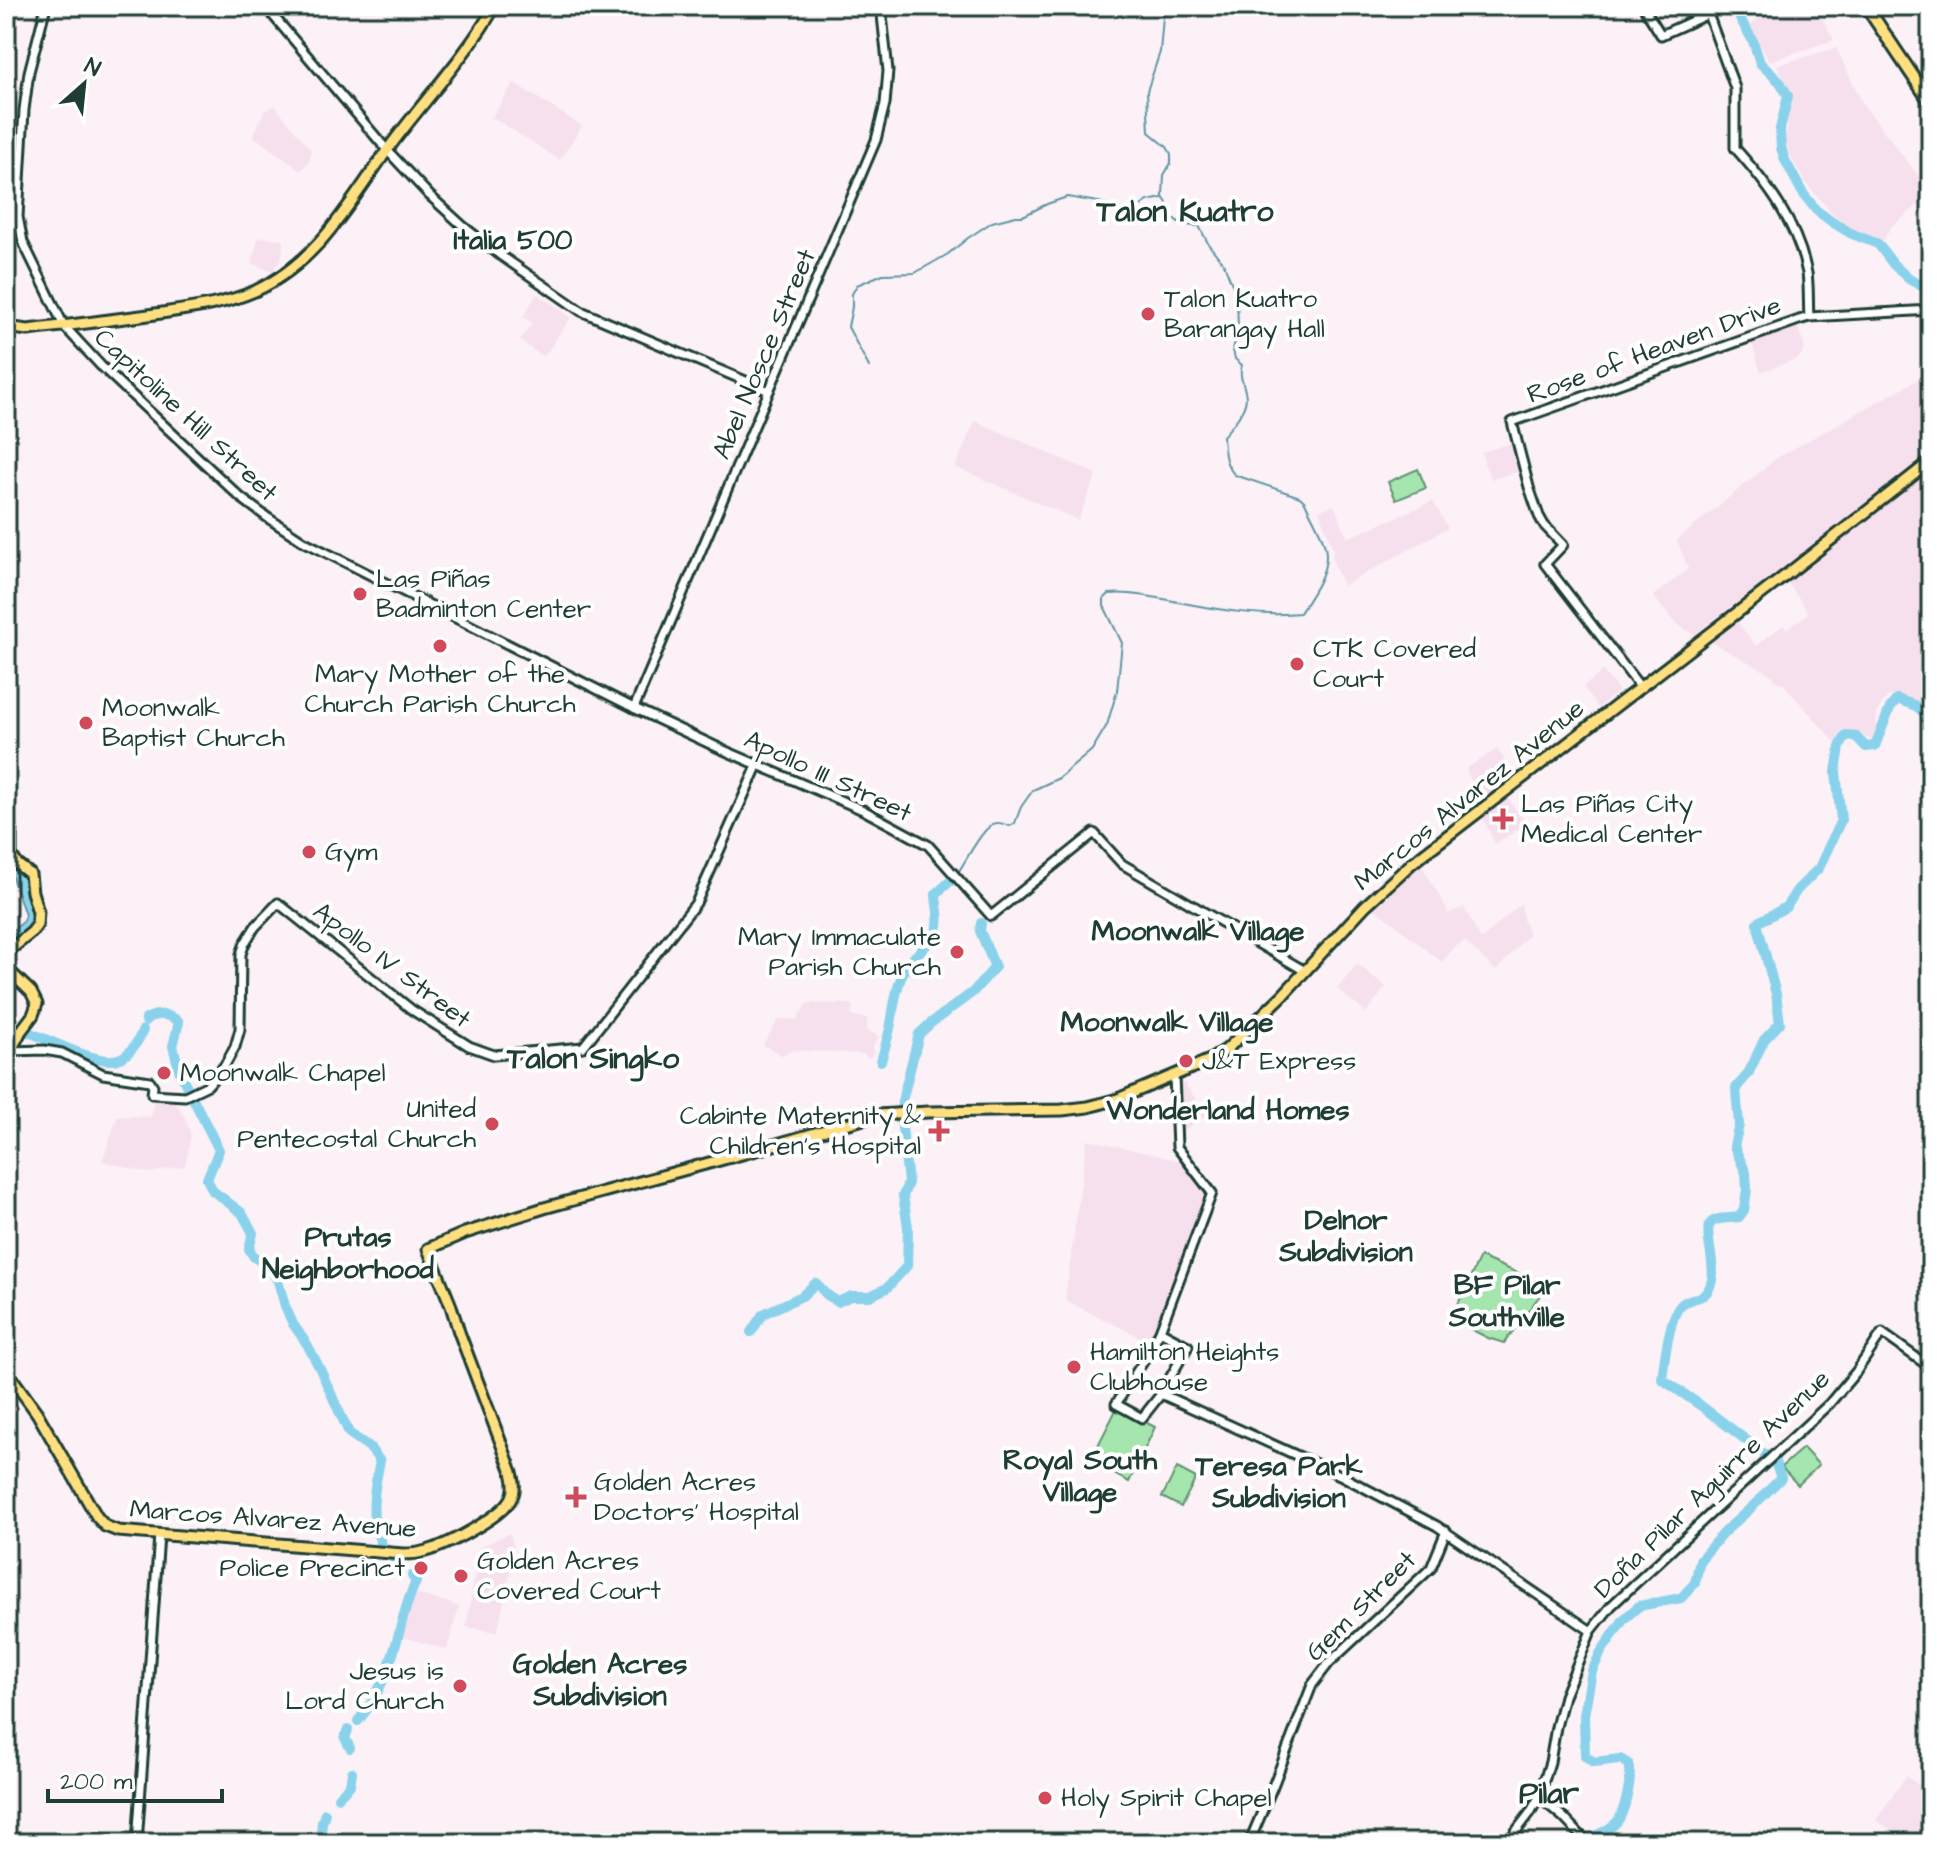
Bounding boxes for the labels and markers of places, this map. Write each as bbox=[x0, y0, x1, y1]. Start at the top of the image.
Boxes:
place label: Talon Kuatro Barangay Hall bbox=[1164, 281, 1325, 349]
marker: Talon Kuatro Barangay Hall bbox=[1139, 305, 1157, 323]
place label: Las Piñas Badminton Center bbox=[376, 561, 591, 627]
marker: Las Piñas Badminton Center bbox=[351, 585, 369, 603]
place label: CTK Covered Court bbox=[1313, 631, 1476, 697]
marker: Mary Mother of the Church Parish Church bbox=[431, 637, 449, 655]
marker: CTK Covered Court bbox=[1288, 655, 1306, 673]
place label: Mary Mother of the Church Parish Church bbox=[304, 656, 576, 722]
place label: Moonwalk Baptist Church bbox=[102, 690, 285, 756]
marker: Moonwalk Baptist Church bbox=[77, 714, 95, 732]
place label: Las Piñas City Medical Center bbox=[1521, 786, 1702, 852]
marker: Las Piñas City Medical Center bbox=[1492, 808, 1514, 830]
place label: Gym bbox=[325, 834, 378, 872]
marker: Gym bbox=[300, 843, 318, 861]
place label: Mary Immaculate Parish Church bbox=[738, 919, 941, 985]
marker: Mary Immaculate Parish Church bbox=[948, 943, 966, 961]
place label: J&T Express bbox=[1202, 1043, 1356, 1079]
marker: J&T Express bbox=[1177, 1052, 1195, 1070]
place label: Moonwalk Chapel bbox=[180, 1055, 386, 1091]
marker: Moonwalk Chapel bbox=[155, 1064, 173, 1082]
place label: United Pentecostal Church bbox=[237, 1091, 476, 1157]
place label: Cabinte Maternity & Children's Hospital bbox=[680, 1098, 922, 1164]
marker: United Pentecostal Church bbox=[483, 1115, 501, 1133]
marker: Cabinte Maternity & Children's Hospital bbox=[928, 1120, 950, 1142]
place label: Hamilton Heights Clubhouse bbox=[1090, 1334, 1279, 1400]
marker: Hamilton Heights Clubhouse bbox=[1065, 1358, 1083, 1376]
place label: Golden Acres Doctors' Hospital bbox=[594, 1464, 799, 1530]
marker: Golden Acres Doctors' Hospital bbox=[565, 1486, 587, 1508]
place label: Golden Acres Covered Court bbox=[477, 1543, 661, 1609]
place label: Police Precinct bbox=[219, 1550, 405, 1586]
marker: Police Precinct bbox=[412, 1559, 430, 1577]
marker: Golden Acres Covered Court bbox=[452, 1567, 470, 1585]
place label: Jesus is Lord Church bbox=[285, 1653, 444, 1719]
marker: Jesus is Lord Church bbox=[451, 1677, 469, 1695]
place label: Holy Spirit Chapel bbox=[1061, 1780, 1272, 1818]
marker: Holy Spirit Chapel bbox=[1036, 1789, 1054, 1807]

